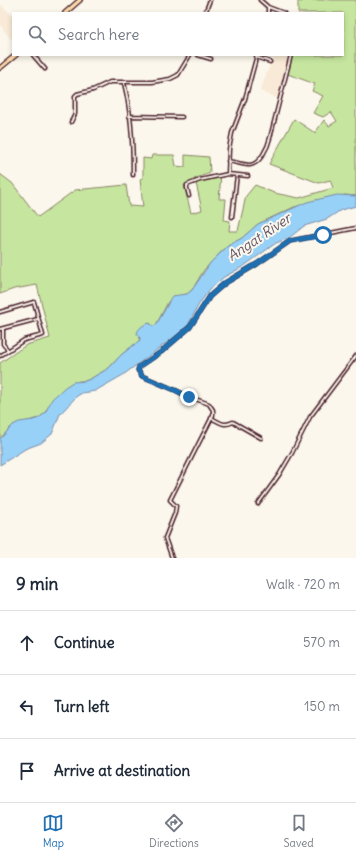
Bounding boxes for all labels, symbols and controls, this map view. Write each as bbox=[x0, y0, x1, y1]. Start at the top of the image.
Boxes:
search box bbox=[12, 12, 344, 56]
icon: search bbox=[26, 23, 48, 45]
text: Search here bbox=[58, 25, 139, 44]
water label: Angat River bbox=[224, 208, 296, 265]
route start bbox=[314, 226, 332, 244]
route end bbox=[180, 388, 198, 406]
text: 9 min bbox=[16, 573, 58, 595]
text: Walk · 720 m bbox=[266, 576, 340, 593]
icon: ahead bbox=[16, 632, 38, 654]
text: Continue bbox=[54, 633, 115, 652]
text: 570 m bbox=[303, 634, 340, 651]
icon: left bbox=[16, 696, 38, 718]
text: Turn left bbox=[54, 697, 109, 716]
text: 150 m bbox=[304, 698, 340, 715]
icon: arrive bbox=[16, 760, 38, 782]
text: Arrive at destination bbox=[54, 761, 190, 780]
tab: Map bbox=[42, 812, 64, 850]
tab: Directions bbox=[149, 812, 199, 850]
tab: Saved bbox=[283, 812, 314, 850]

